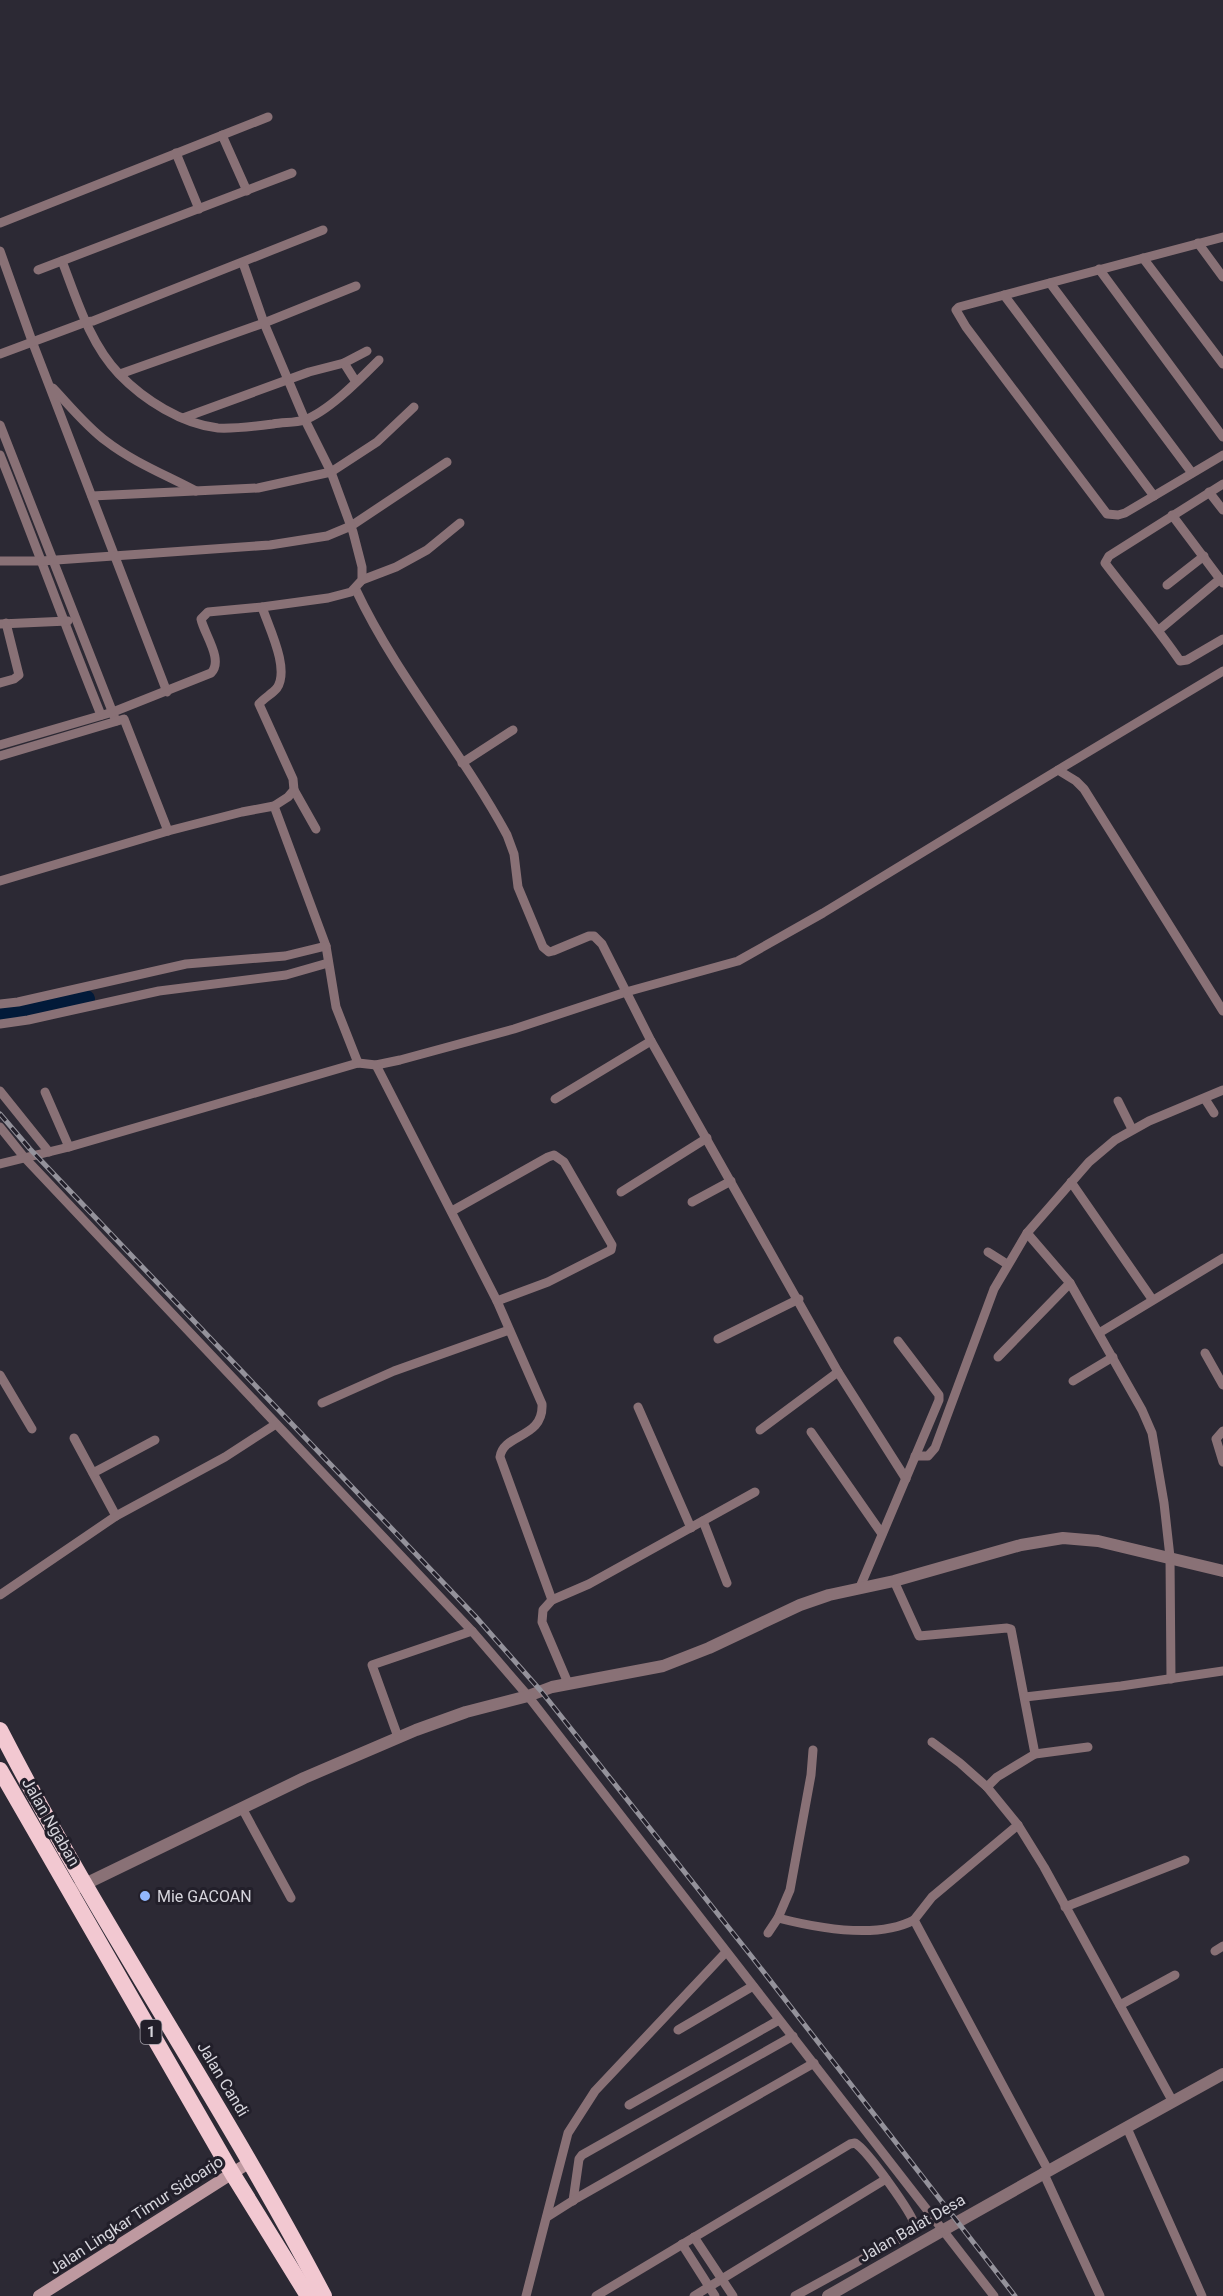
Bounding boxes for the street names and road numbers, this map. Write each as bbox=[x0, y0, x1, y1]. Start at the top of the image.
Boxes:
street label: Jalan Ngaban bbox=[18, 1775, 84, 1869]
road number: 1 bbox=[140, 2020, 162, 2044]
street label: Jalan Candi bbox=[193, 2038, 253, 2120]
street label: Jalan Lingkar Timur Sidoarjo bbox=[46, 2152, 226, 2278]
street label: Jalan Balat Desa bbox=[856, 2190, 968, 2266]

